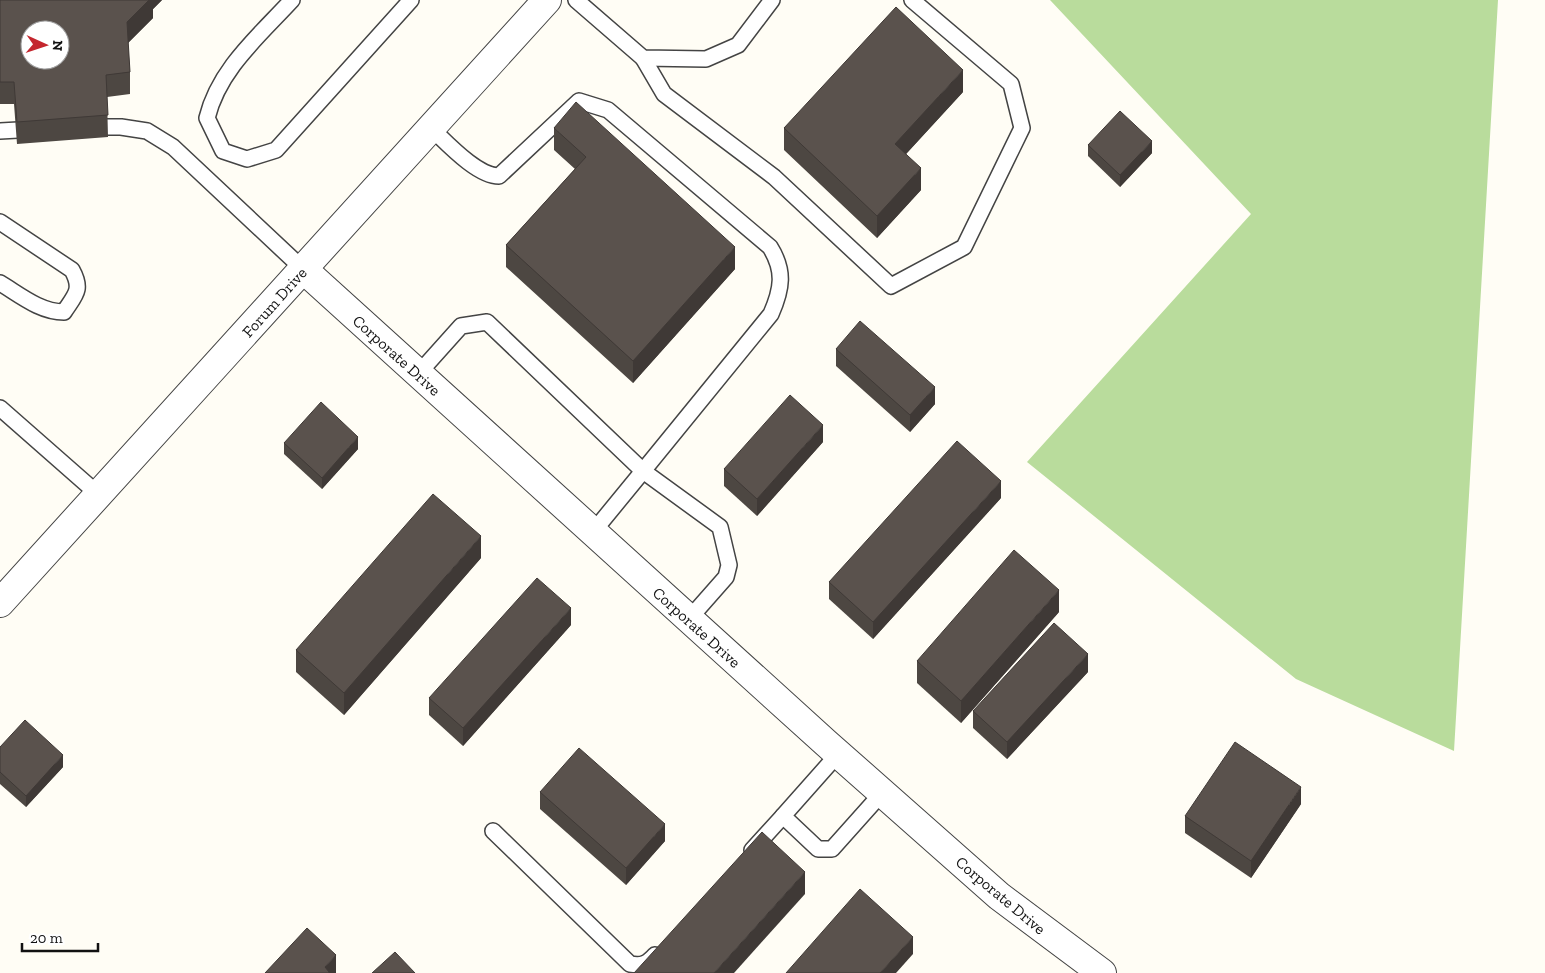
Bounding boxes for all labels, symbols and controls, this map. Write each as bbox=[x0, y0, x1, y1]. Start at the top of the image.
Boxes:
north arrow bbox=[20, 20, 70, 70]
text: N bbox=[49, 40, 66, 52]
street label: Forum Drive bbox=[238, 263, 311, 341]
street label: Corporate Drive bbox=[349, 311, 444, 400]
street label: Corporate Drive bbox=[649, 583, 744, 672]
street label: Corporate Drive bbox=[952, 852, 1049, 938]
scale bar bbox=[22, 920, 99, 952]
text: 20 m bbox=[30, 929, 63, 947]

